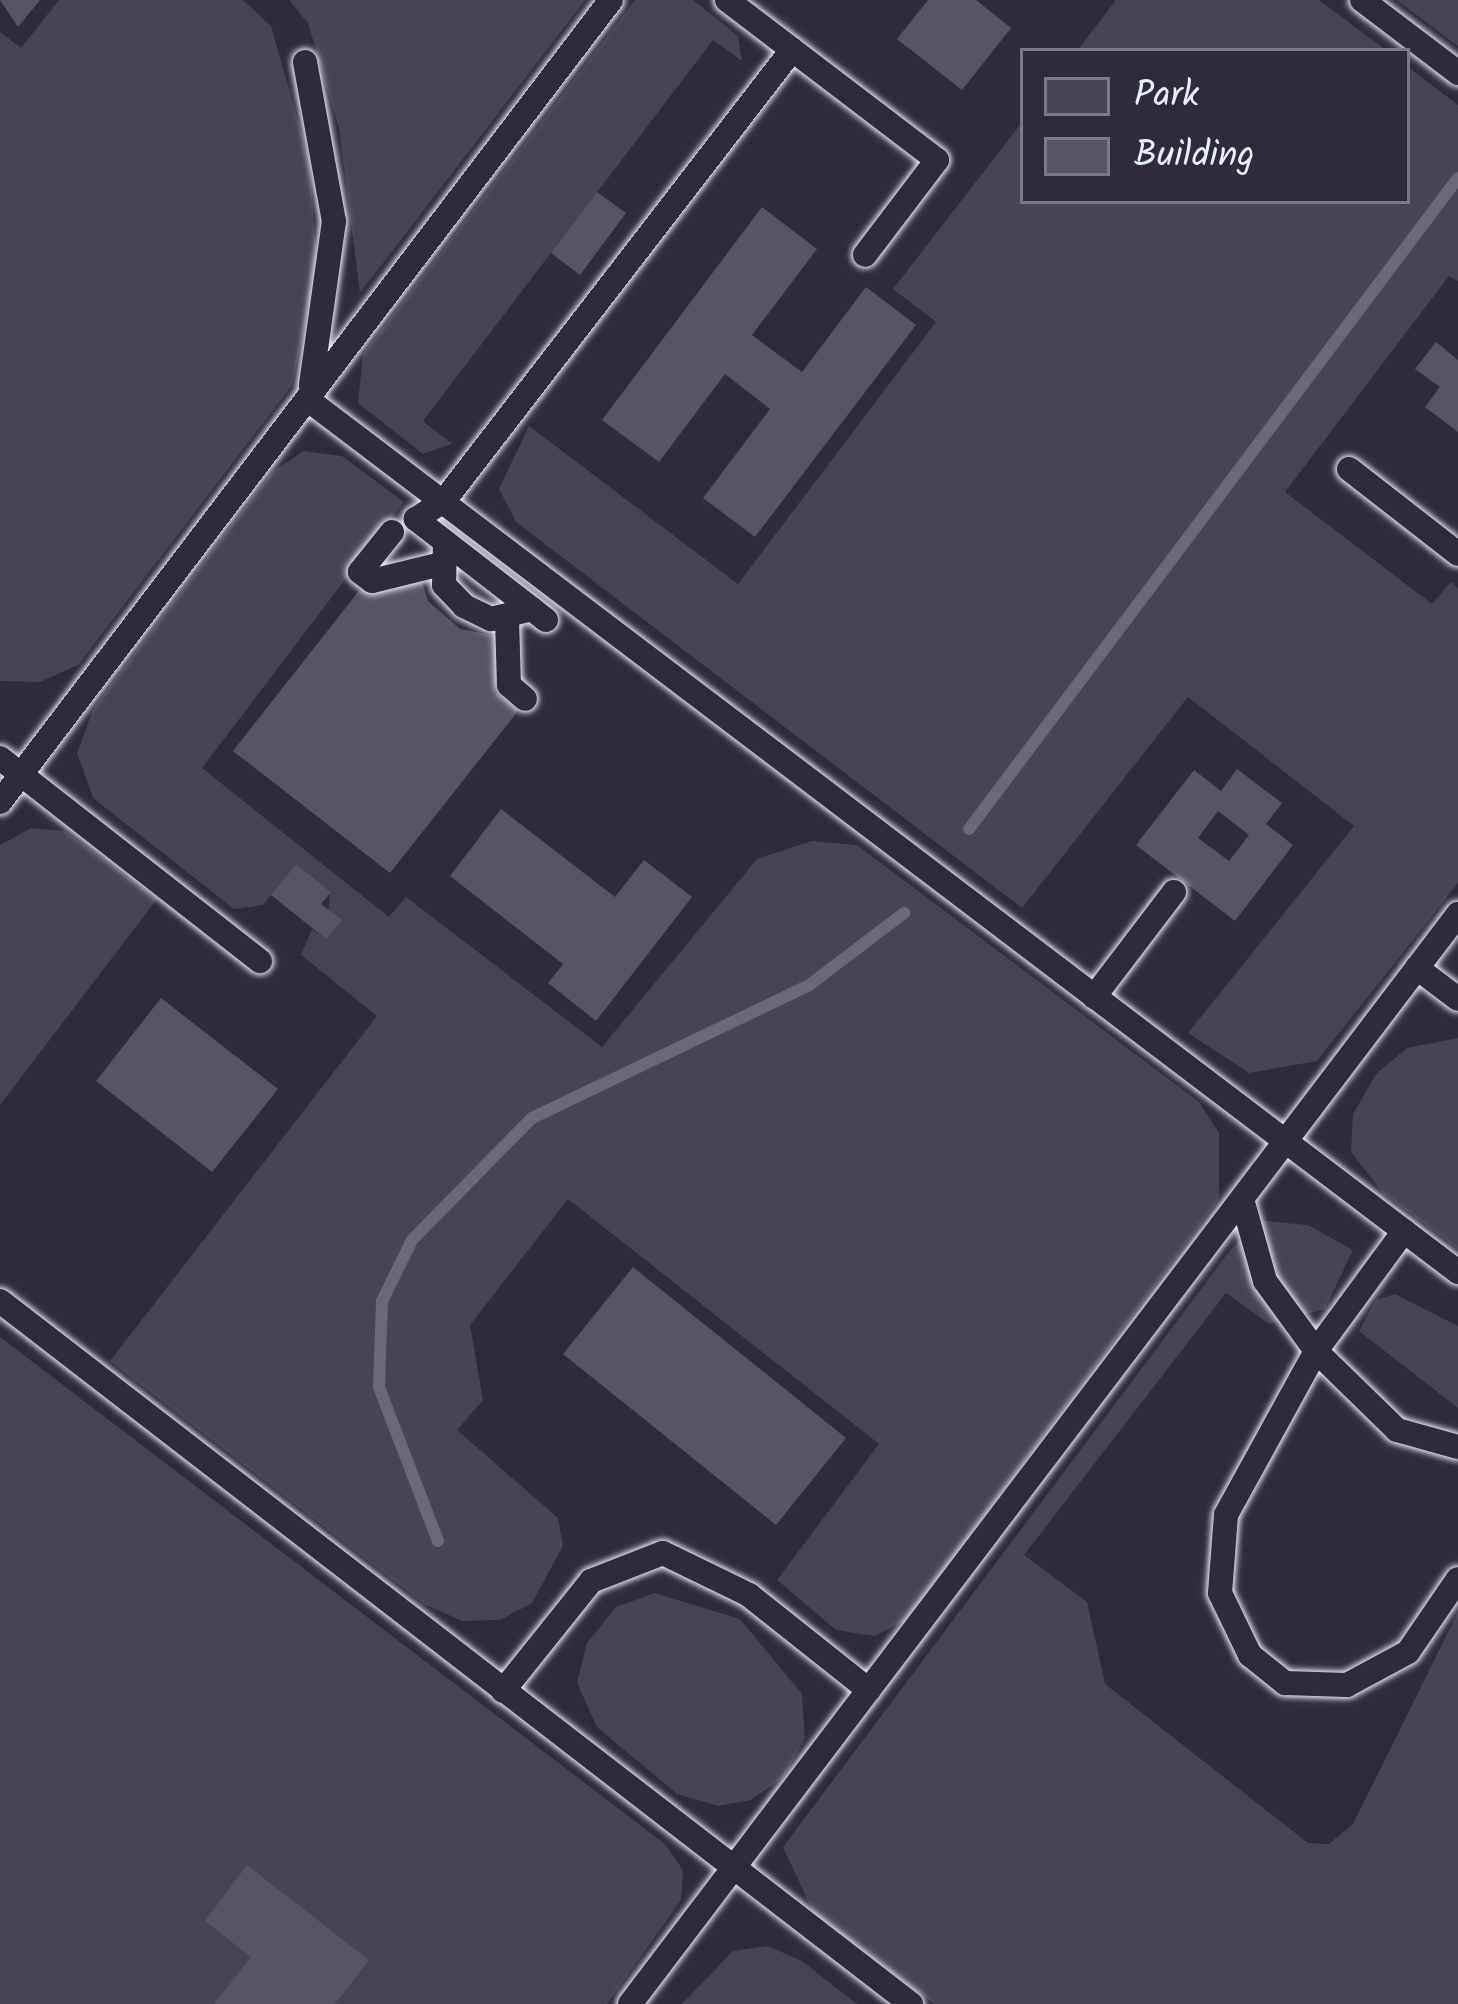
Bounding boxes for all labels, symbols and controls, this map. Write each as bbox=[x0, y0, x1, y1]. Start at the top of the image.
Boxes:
legend bbox=[1020, 48, 1410, 204]
text: Park bbox=[1134, 68, 1199, 125]
text: Building bbox=[1134, 128, 1254, 185]

